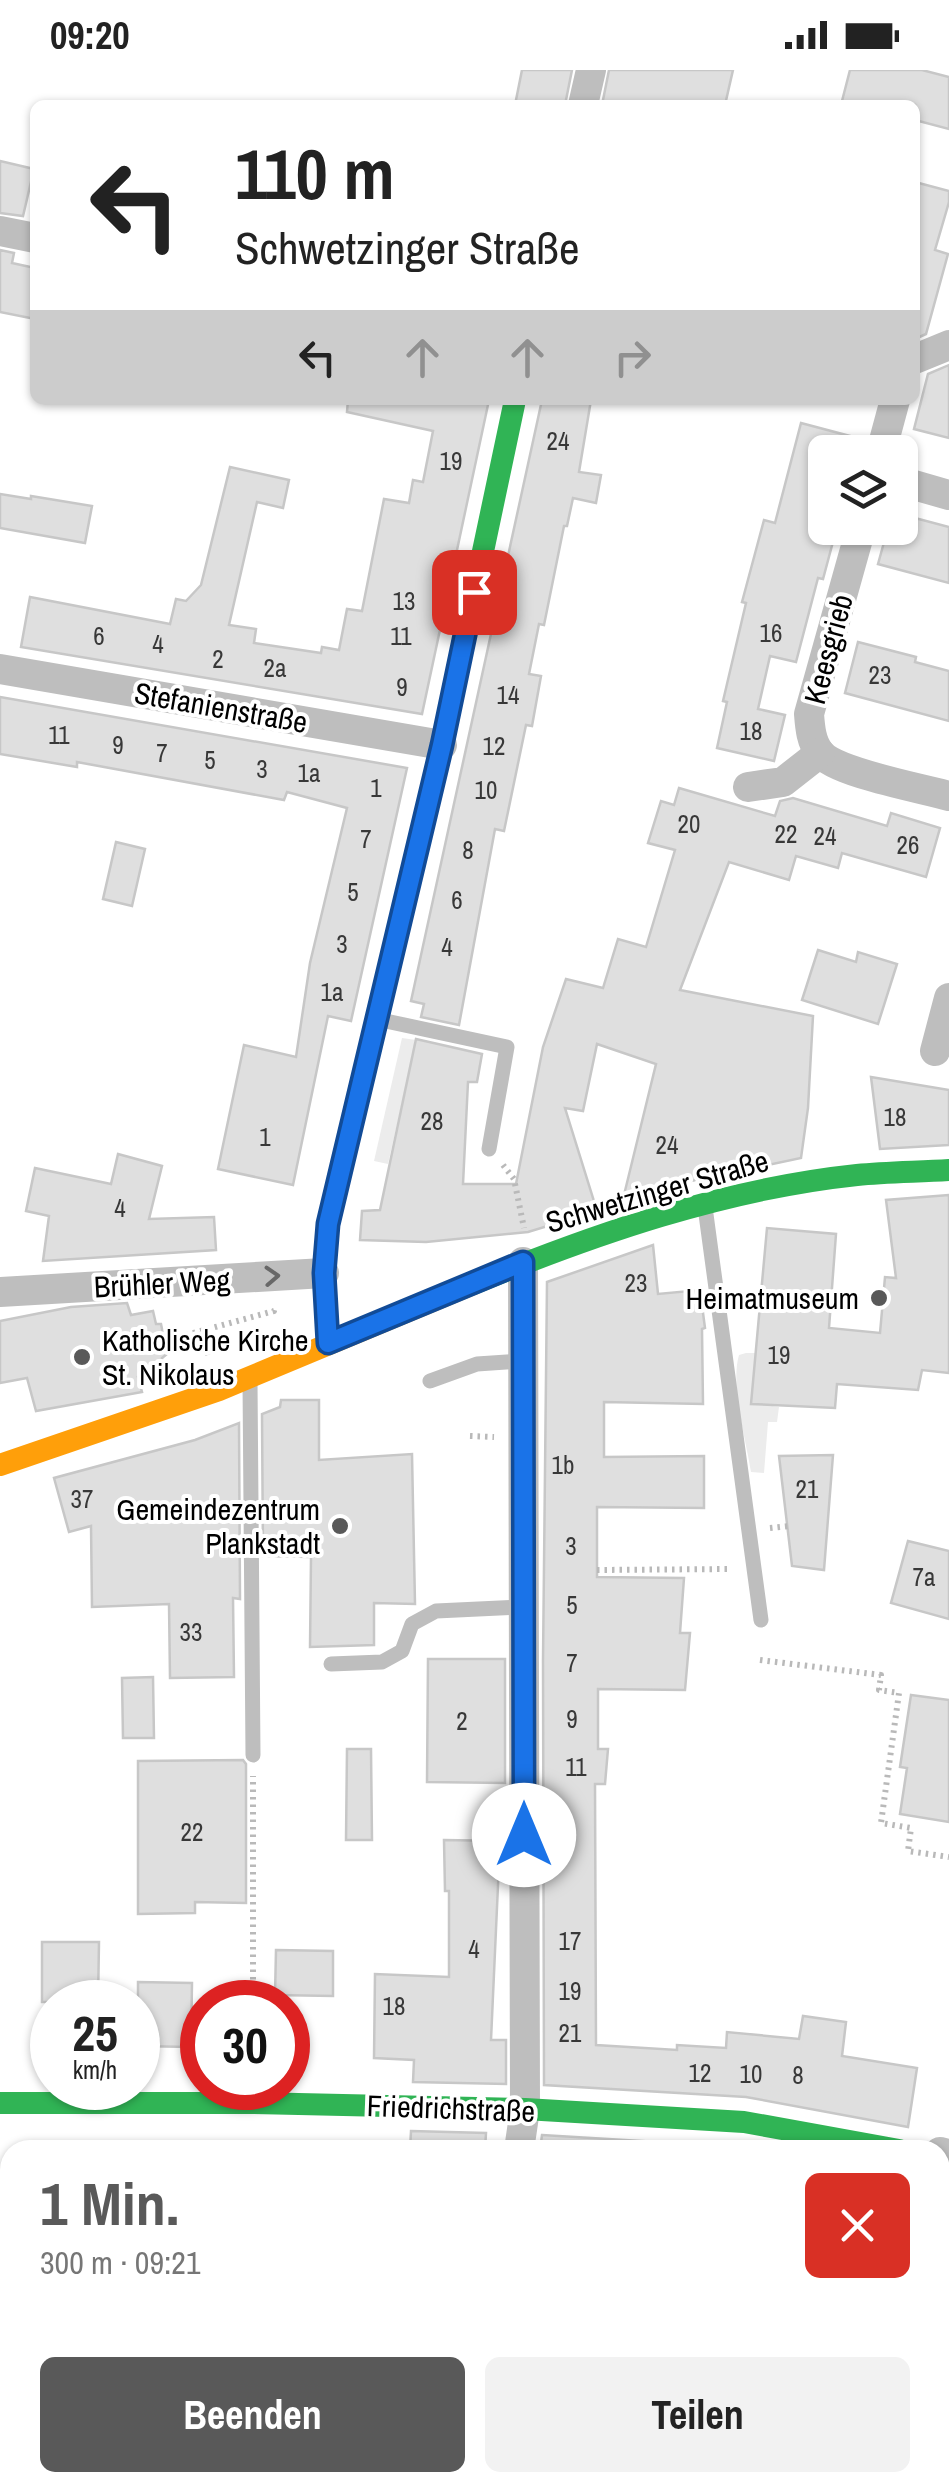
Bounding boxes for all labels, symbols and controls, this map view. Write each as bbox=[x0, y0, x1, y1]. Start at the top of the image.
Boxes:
text: 09:20 bbox=[50, 10, 130, 61]
text: 110 m bbox=[235, 127, 395, 221]
icon: left bbox=[70, 140, 200, 270]
text: Schwetzinger Straße bbox=[235, 217, 580, 278]
icon: left bbox=[290, 330, 345, 385]
icon: ahead bbox=[395, 330, 450, 385]
icon: ahead bbox=[500, 330, 555, 385]
icon: right bbox=[605, 330, 660, 385]
house number: 24 bbox=[547, 424, 569, 458]
map controls bbox=[808, 435, 918, 545]
button: layers bbox=[808, 435, 918, 545]
house number: 19 bbox=[440, 444, 462, 478]
pin bbox=[432, 550, 517, 635]
icon: arrive bbox=[447, 565, 502, 620]
house number: 13 bbox=[393, 584, 415, 618]
street label: Keesgrieb bbox=[794, 590, 862, 708]
house number: 16 bbox=[760, 616, 782, 650]
house number: 6 bbox=[93, 619, 105, 653]
house number: 11 bbox=[390, 619, 412, 653]
house number: 4 bbox=[152, 627, 164, 661]
house number: 2 bbox=[212, 642, 224, 676]
house number: 2a bbox=[264, 651, 287, 685]
house number: 23 bbox=[869, 658, 891, 692]
house number: 9 bbox=[396, 670, 408, 704]
street label: Stefanienstraße bbox=[131, 672, 311, 742]
house number: 14 bbox=[497, 678, 519, 712]
house number: 18 bbox=[740, 714, 762, 748]
house number: 11 bbox=[48, 718, 70, 752]
house number: 9 bbox=[112, 728, 124, 762]
house number: 12 bbox=[483, 729, 505, 763]
house number: 7 bbox=[156, 736, 168, 770]
house number: 5 bbox=[204, 743, 216, 777]
house number: 3 bbox=[256, 752, 268, 786]
house number: 1a bbox=[298, 756, 321, 790]
house number: 1 bbox=[370, 771, 382, 805]
house number: 10 bbox=[475, 773, 497, 807]
house number: 20 bbox=[678, 807, 700, 841]
house number: 22 bbox=[775, 817, 797, 851]
house number: 24 bbox=[814, 819, 836, 853]
house number: 7 bbox=[360, 822, 372, 856]
house number: 26 bbox=[897, 828, 919, 862]
house number: 8 bbox=[462, 833, 474, 867]
house number: 5 bbox=[347, 875, 359, 909]
house number: 6 bbox=[451, 883, 463, 917]
house number: 3 bbox=[336, 927, 348, 961]
house number: 4 bbox=[441, 930, 453, 964]
house number: 1a bbox=[321, 975, 344, 1009]
house number: 18 bbox=[884, 1100, 906, 1134]
house number: 28 bbox=[421, 1104, 443, 1138]
house number: 1 bbox=[259, 1120, 271, 1154]
house number: 24 bbox=[656, 1128, 678, 1162]
street label: Schwetzinger Straße bbox=[541, 1140, 773, 1242]
house number: 4 bbox=[114, 1191, 126, 1225]
street label: Brühler Weg bbox=[93, 1259, 231, 1307]
one-way arrow bbox=[265, 1266, 281, 1287]
house number: 23 bbox=[625, 1266, 647, 1300]
place label: Heimatmuseum bbox=[685, 1278, 859, 1318]
marker: Heimatmuseum bbox=[868, 1287, 890, 1309]
place label: Katholische Kirche St. Nikolaus bbox=[102, 1320, 309, 1394]
house number: 19 bbox=[768, 1338, 790, 1372]
marker: Katholische Kirche St. Nikolaus bbox=[71, 1346, 93, 1368]
house number: 1b bbox=[552, 1448, 574, 1482]
house number: 21 bbox=[796, 1472, 819, 1506]
house number: 37 bbox=[71, 1482, 93, 1516]
place label: Gemeindezentrum Plankstadt bbox=[116, 1489, 320, 1563]
marker: Gemeindezentrum Plankstadt bbox=[329, 1515, 351, 1537]
house number: 3 bbox=[565, 1529, 577, 1563]
house number: 7a bbox=[913, 1560, 936, 1594]
house number: 5 bbox=[566, 1588, 578, 1622]
house number: 33 bbox=[180, 1615, 202, 1649]
house number: 7 bbox=[566, 1646, 578, 1680]
house number: 9 bbox=[566, 1702, 578, 1736]
house number: 2 bbox=[456, 1704, 468, 1738]
house number: 11 bbox=[565, 1750, 587, 1784]
position arrow bbox=[472, 1783, 576, 1887]
house number: 22 bbox=[181, 1815, 203, 1849]
house number: 17 bbox=[559, 1924, 581, 1958]
house number: 4 bbox=[468, 1932, 480, 1966]
house number: 19 bbox=[559, 1974, 581, 2008]
speed limit sign: 30 bbox=[180, 1980, 310, 2110]
house number: 18 bbox=[383, 1989, 405, 2023]
text: 25 bbox=[72, 1999, 118, 2067]
house number: 21 bbox=[559, 2016, 582, 2050]
text: km/h bbox=[73, 2053, 117, 2087]
house number: 12 bbox=[689, 2056, 711, 2090]
house number: 10 bbox=[740, 2057, 762, 2091]
house number: 8 bbox=[792, 2058, 804, 2092]
street label: Friedrichstraße bbox=[366, 2085, 536, 2131]
text: 1 Min. bbox=[40, 2163, 179, 2244]
button: close bbox=[805, 2173, 910, 2278]
text: 300 m · 09:21 bbox=[40, 2241, 200, 2284]
button: Beenden bbox=[40, 2357, 465, 2472]
button: Teilen bbox=[485, 2357, 910, 2472]

